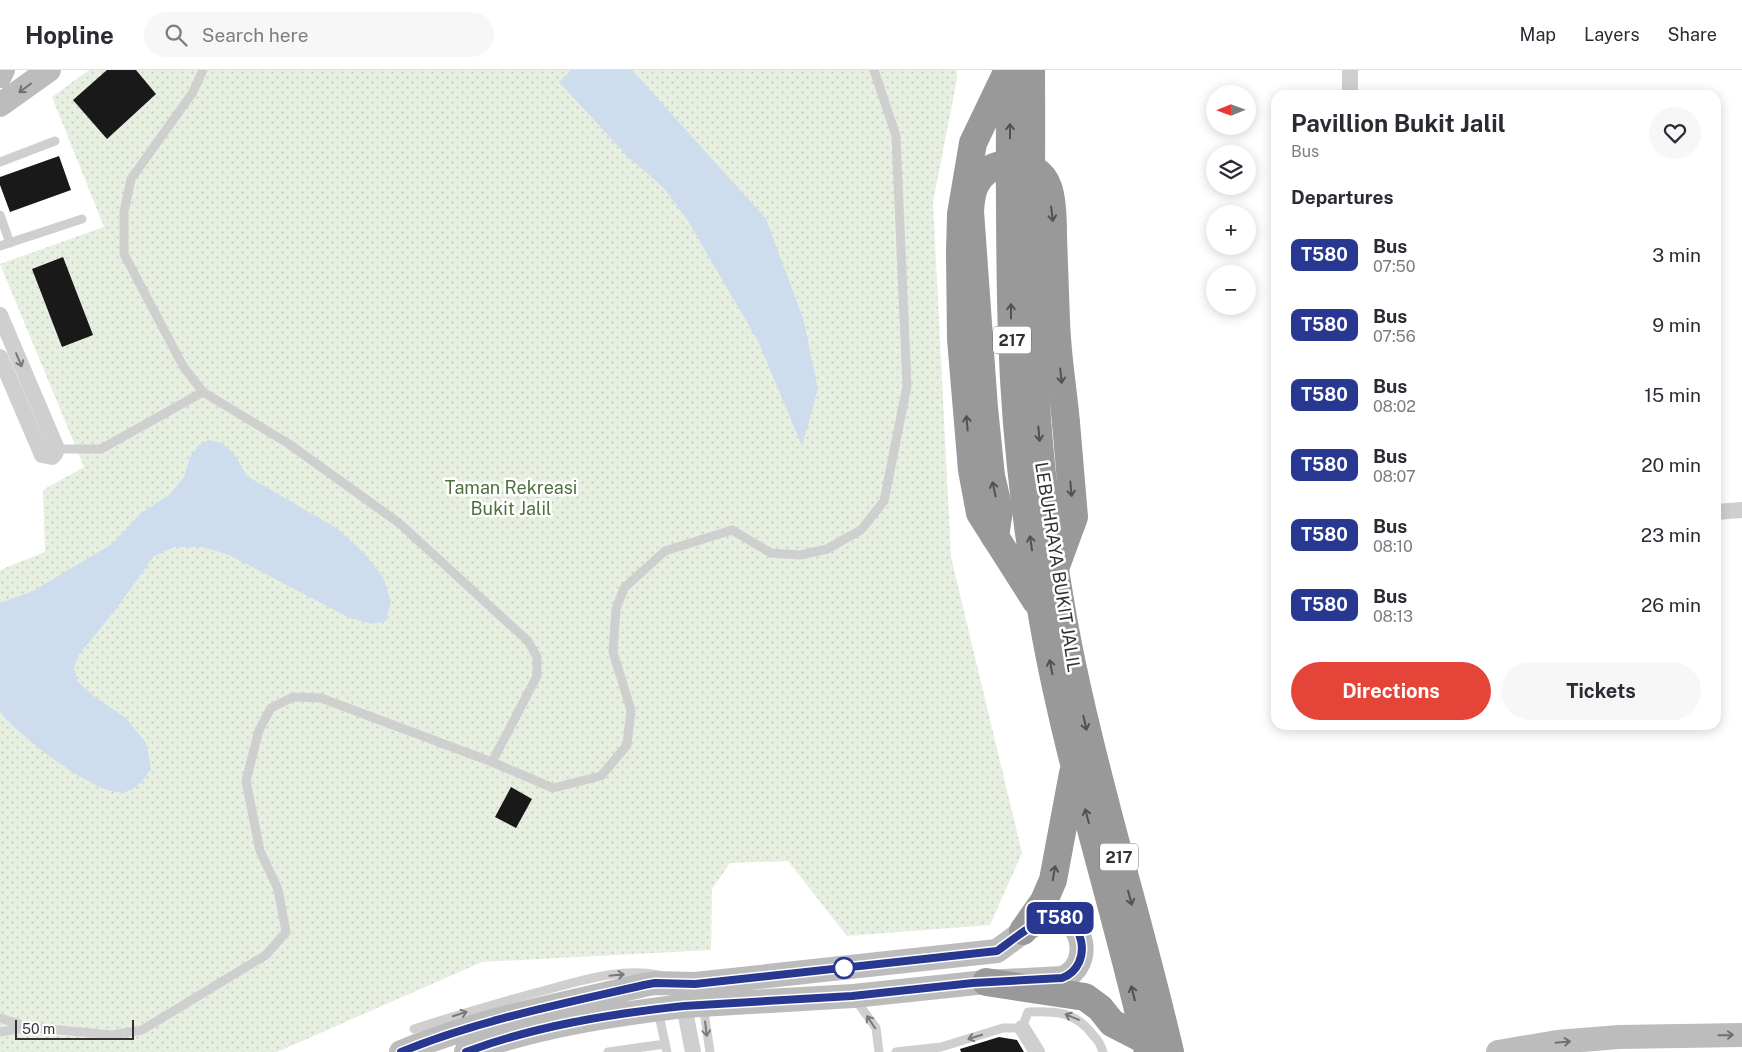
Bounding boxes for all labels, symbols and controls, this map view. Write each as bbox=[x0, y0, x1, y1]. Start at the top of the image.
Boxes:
search box bbox=[144, 12, 494, 57]
text: Hopline bbox=[25, 21, 114, 49]
icon: search bbox=[162, 21, 190, 49]
text: Search here bbox=[202, 24, 309, 46]
text: Map bbox=[1520, 24, 1556, 45]
text: Layers bbox=[1584, 24, 1640, 45]
text: Share bbox=[1668, 24, 1717, 45]
one-way arrow bbox=[18, 83, 32, 93]
north arrow bbox=[1206, 85, 1256, 135]
map controls bbox=[1206, 85, 1256, 315]
button: heart bbox=[1649, 107, 1701, 159]
text: Pavillion Bukit Jalil bbox=[1291, 109, 1506, 137]
one-way arrow bbox=[1005, 124, 1015, 140]
text: Bus bbox=[1291, 142, 1319, 161]
button: layers bbox=[1206, 145, 1256, 195]
text: Departures bbox=[1291, 186, 1394, 208]
button: + bbox=[1206, 205, 1256, 255]
one-way arrow bbox=[1047, 206, 1057, 222]
text: Bus bbox=[1373, 235, 1407, 257]
text: T580 bbox=[1301, 244, 1348, 265]
text: 3 min bbox=[1652, 244, 1701, 266]
text: 07:50 bbox=[1373, 257, 1416, 276]
button: − bbox=[1206, 265, 1256, 315]
one-way arrow bbox=[1007, 304, 1016, 320]
text: Bus bbox=[1373, 305, 1407, 327]
text: T580 bbox=[1301, 314, 1348, 335]
text: 9 min bbox=[1652, 314, 1701, 336]
road number: 217 bbox=[993, 326, 1031, 354]
text: 07:56 bbox=[1373, 327, 1416, 346]
one-way arrow bbox=[15, 352, 24, 367]
one-way arrow bbox=[1056, 368, 1066, 384]
text: Bus bbox=[1373, 375, 1407, 397]
text: T580 bbox=[1301, 384, 1348, 405]
text: 15 min bbox=[1644, 384, 1701, 406]
text: 08:02 bbox=[1373, 397, 1416, 416]
one-way arrow bbox=[962, 416, 972, 432]
one-way arrow bbox=[1034, 425, 1044, 441]
text: Bus bbox=[1373, 445, 1407, 467]
text: T580 bbox=[1301, 454, 1348, 475]
text: 20 min bbox=[1641, 454, 1701, 476]
street label: LEBUHRAYA BUKIT JALIL bbox=[1031, 460, 1085, 674]
text: 08:07 bbox=[1373, 467, 1416, 486]
park label: Taman Rekreasi Bukit Jalil bbox=[445, 477, 577, 519]
one-way arrow bbox=[1067, 481, 1076, 497]
one-way arrow bbox=[989, 482, 998, 498]
text: Bus bbox=[1373, 515, 1407, 537]
text: T580 bbox=[1301, 524, 1348, 545]
text: 23 min bbox=[1641, 524, 1701, 546]
one-way arrow bbox=[1025, 535, 1035, 551]
text: 08:10 bbox=[1373, 537, 1413, 556]
text: Bus bbox=[1373, 585, 1407, 607]
text: T580 bbox=[1301, 594, 1348, 615]
text: 26 min bbox=[1641, 594, 1701, 616]
text: 08:13 bbox=[1373, 607, 1413, 626]
one-way arrow bbox=[1046, 660, 1056, 676]
button: Directions bbox=[1291, 662, 1491, 720]
button: Tickets bbox=[1501, 662, 1701, 720]
one-way arrow bbox=[1081, 715, 1090, 731]
one-way arrow bbox=[1082, 808, 1092, 824]
road number: 217 bbox=[1100, 844, 1138, 870]
one-way arrow bbox=[1049, 866, 1059, 882]
one-way arrow bbox=[1126, 889, 1135, 905]
line badge: T580 bbox=[1025, 902, 1095, 934]
text: T580 bbox=[1037, 907, 1083, 928]
unlabelled marker bbox=[833, 957, 855, 979]
one-way arrow bbox=[609, 970, 625, 980]
one-way arrow bbox=[1128, 985, 1137, 1001]
one-way arrow bbox=[452, 1009, 467, 1018]
one-way arrow bbox=[1065, 1012, 1080, 1022]
one-way arrow bbox=[866, 1015, 876, 1029]
scale bar bbox=[15, 1017, 134, 1040]
one-way arrow bbox=[702, 1020, 712, 1036]
text: 50 m bbox=[22, 1021, 55, 1037]
one-way arrow bbox=[1717, 1030, 1733, 1040]
one-way arrow bbox=[967, 1032, 983, 1042]
one-way arrow bbox=[1555, 1037, 1571, 1047]

